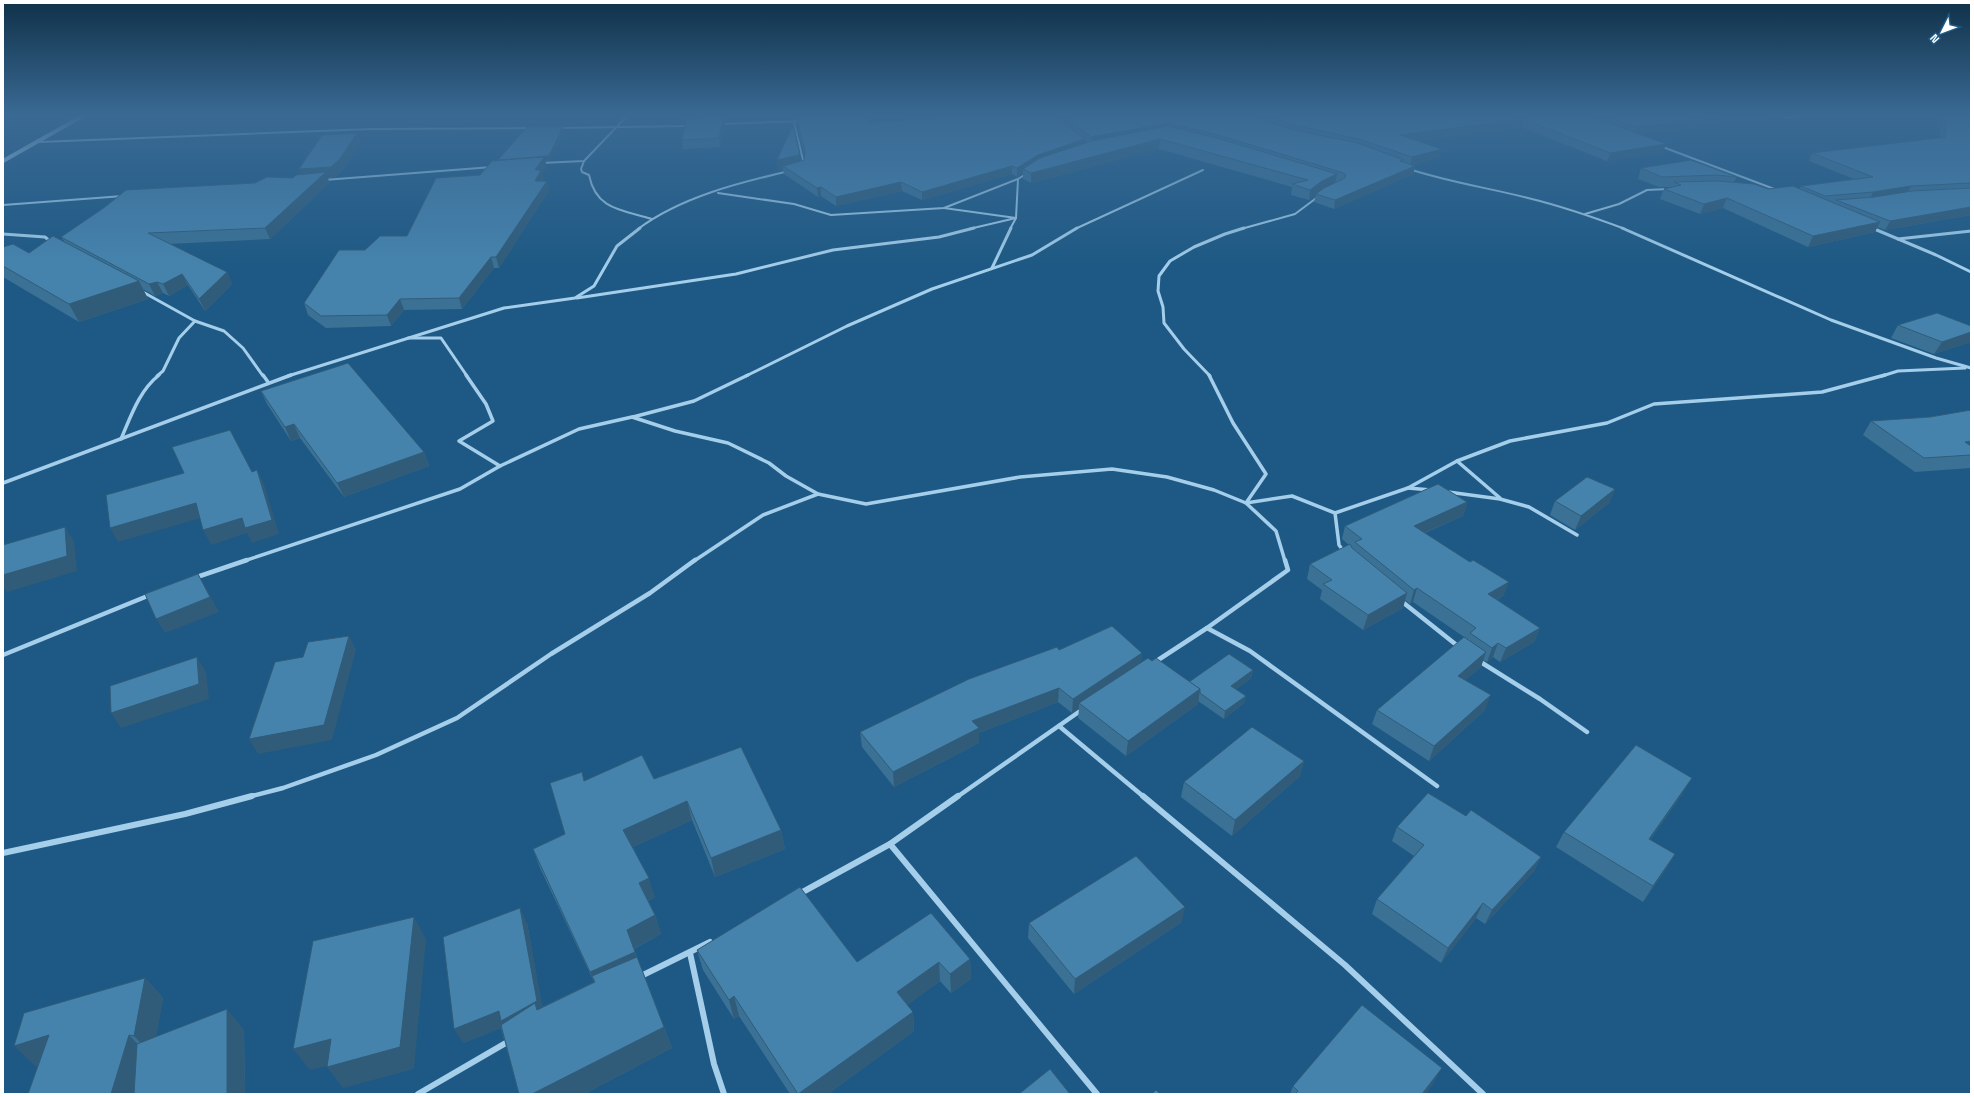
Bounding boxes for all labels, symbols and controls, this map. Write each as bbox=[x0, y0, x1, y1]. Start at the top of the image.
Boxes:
north arrow bbox=[1922, 12, 1962, 52]
text: N bbox=[1927, 31, 1942, 46]

